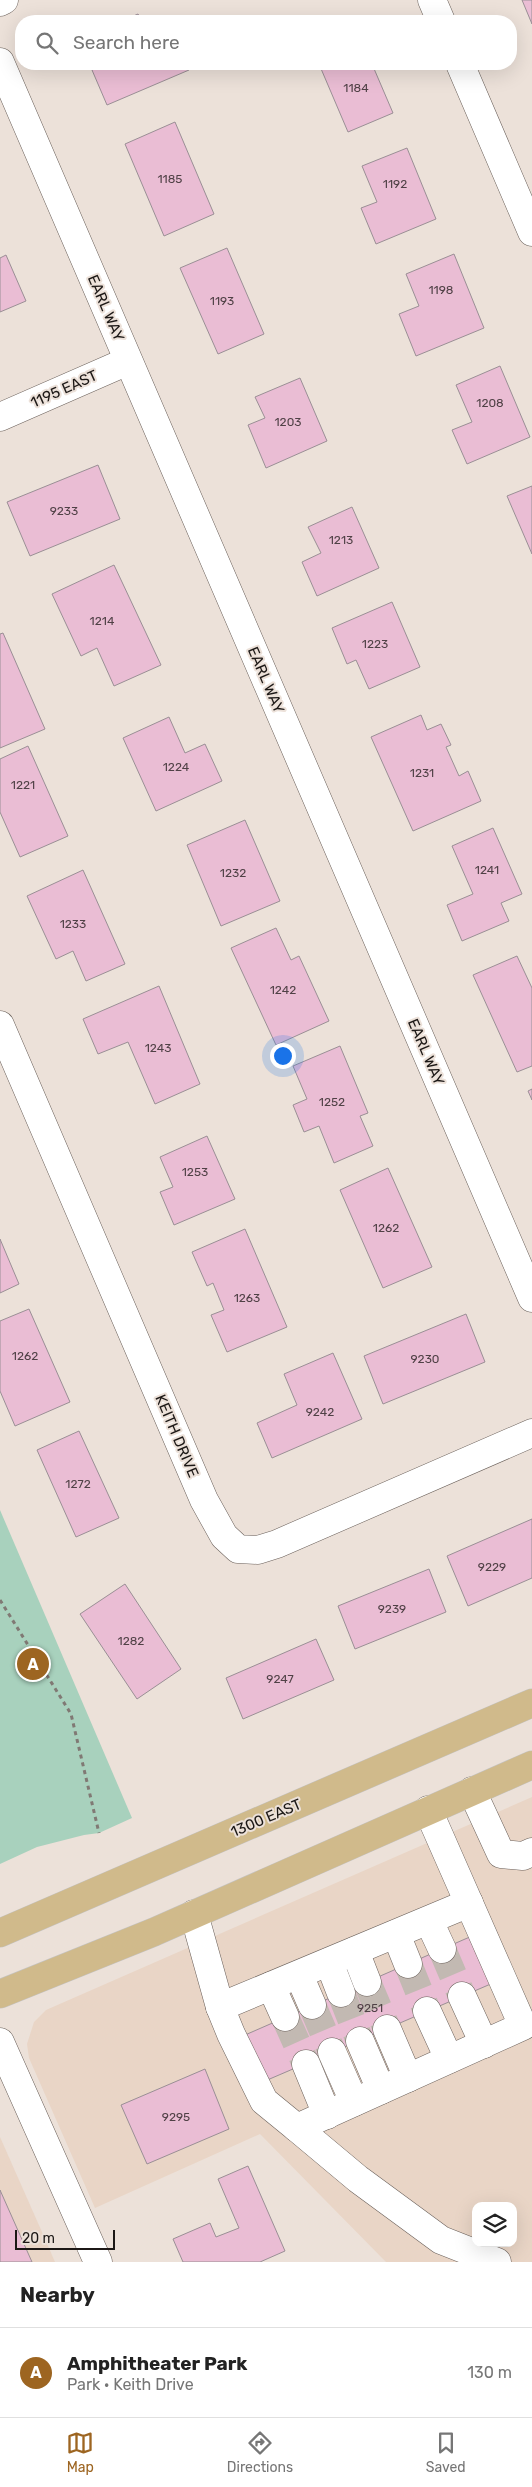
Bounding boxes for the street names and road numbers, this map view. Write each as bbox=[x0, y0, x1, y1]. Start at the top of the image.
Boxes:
street label: EARL WAY bbox=[84, 272, 128, 344]
street label: 1195 EAST bbox=[28, 366, 100, 412]
street label: EARL WAY bbox=[244, 644, 288, 716]
street label: EARL WAY bbox=[404, 1016, 448, 1088]
street label: KEITH DRIVE bbox=[151, 1392, 203, 1480]
street label: 1300 EAST bbox=[228, 1795, 304, 1841]

